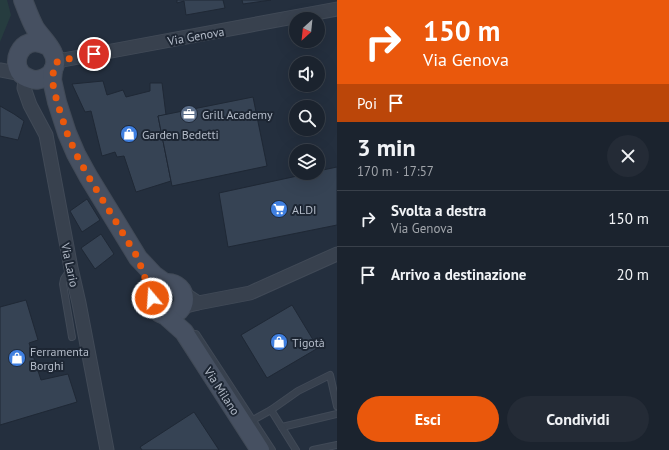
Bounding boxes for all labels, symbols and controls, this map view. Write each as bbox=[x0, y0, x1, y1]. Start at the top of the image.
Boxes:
north arrow bbox=[289, 12, 325, 48]
map controls bbox=[289, 12, 325, 180]
text: 150 m bbox=[423, 12, 500, 49]
icon: right bbox=[357, 16, 409, 68]
street label: Via Genova bbox=[166, 24, 226, 49]
pin bbox=[77, 37, 111, 71]
icon: arrive bbox=[83, 43, 105, 65]
text: Via Genova bbox=[423, 48, 509, 71]
button: sound bbox=[289, 56, 325, 92]
icon: arrive bbox=[385, 92, 407, 114]
text: Poi bbox=[357, 94, 377, 113]
button: search bbox=[289, 100, 325, 136]
office icon: Grill Academy bbox=[179, 104, 199, 124]
place label: Grill Academy bbox=[202, 107, 273, 122]
shop icon: Garden Bedetti bbox=[119, 124, 139, 144]
place label: Garden Bedetti bbox=[142, 127, 219, 142]
text: 3 min bbox=[357, 132, 416, 163]
button: close bbox=[607, 135, 649, 177]
button: layers bbox=[289, 144, 325, 180]
text: 170 m · 17:57 bbox=[357, 163, 434, 180]
supermarket icon: ALDI bbox=[269, 199, 289, 219]
text: Svolta a destra bbox=[391, 201, 486, 220]
place label: ALDI bbox=[292, 202, 317, 217]
icon: right bbox=[357, 208, 379, 230]
text: 150 m bbox=[608, 209, 649, 228]
text: Via Genova bbox=[391, 220, 453, 237]
street label: Via Lario bbox=[58, 241, 82, 288]
icon: arrive bbox=[357, 264, 379, 286]
text: Arrivo a destinazione bbox=[391, 265, 526, 284]
text: 20 m bbox=[616, 265, 649, 284]
position arrow bbox=[131, 277, 173, 319]
shop icon: Tigotà bbox=[269, 332, 289, 352]
place label: Tigotà bbox=[292, 335, 325, 350]
place label: Ferramenta Borghi bbox=[30, 344, 89, 373]
shop icon: Ferramenta Borghi bbox=[7, 348, 27, 368]
street label: Via Milano bbox=[200, 363, 243, 418]
button: Esci bbox=[357, 396, 499, 442]
button: Condividi bbox=[507, 396, 649, 442]

